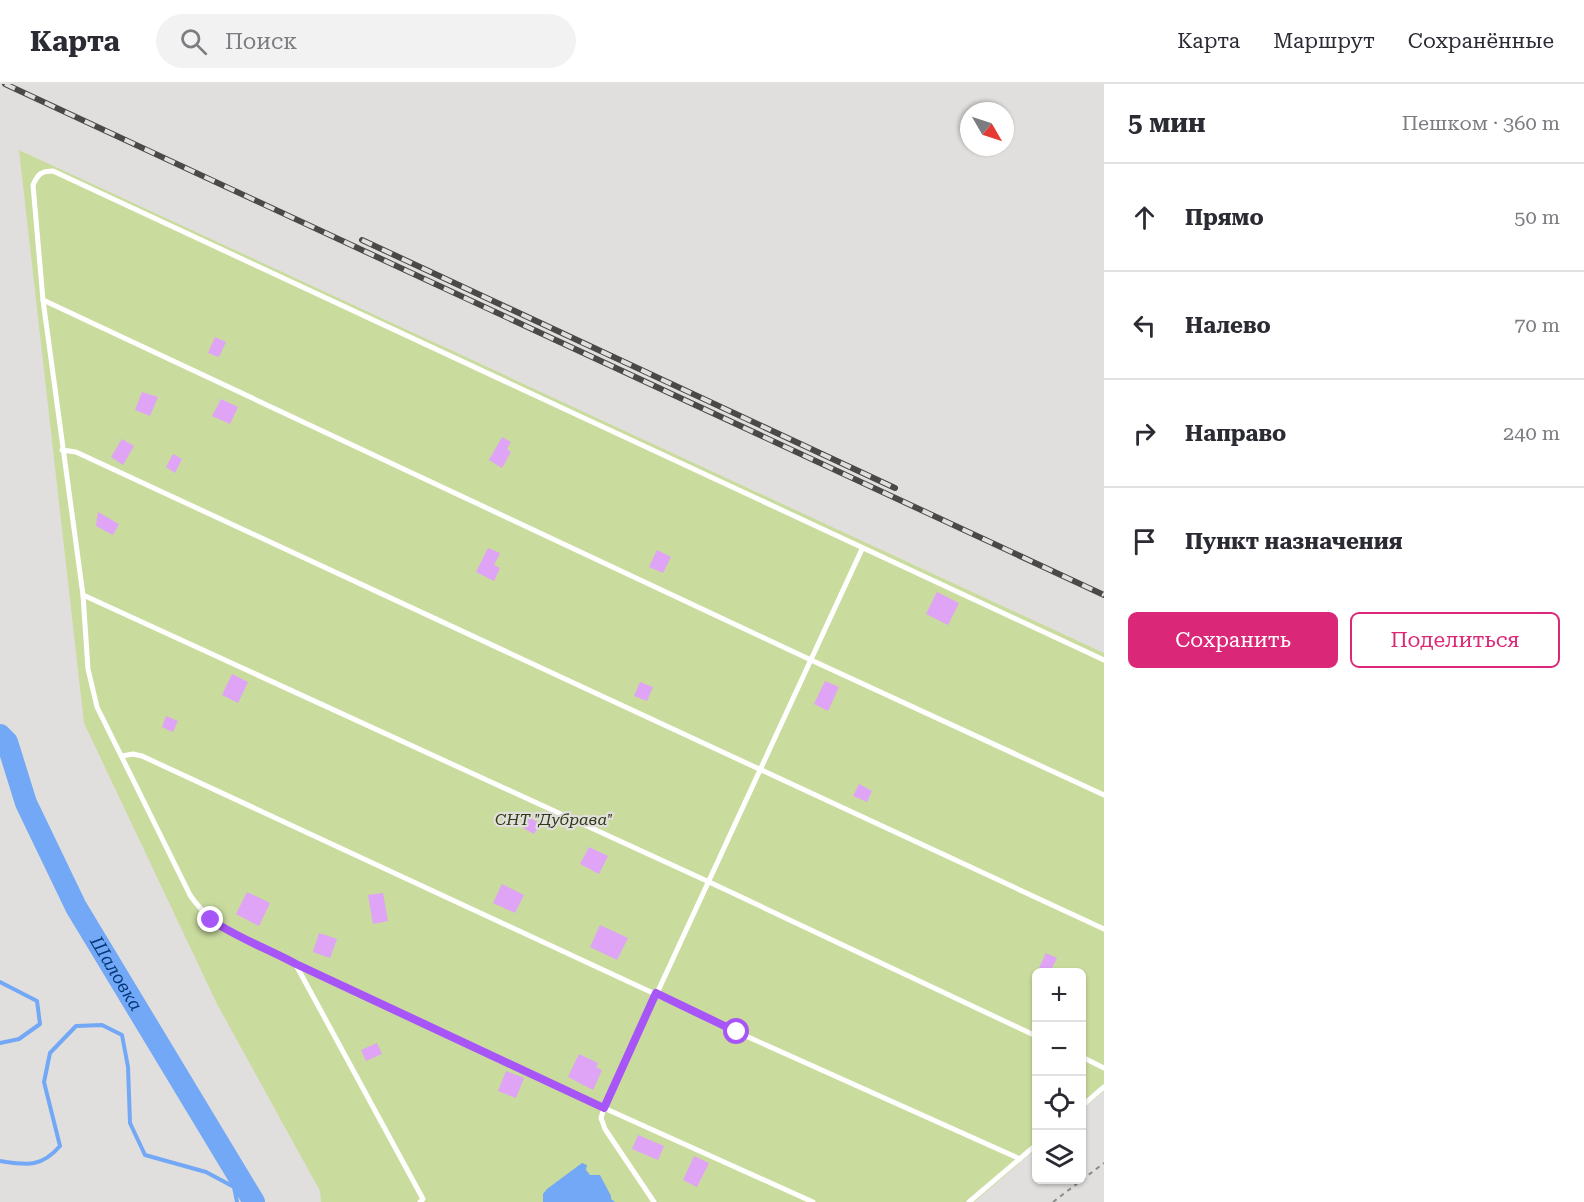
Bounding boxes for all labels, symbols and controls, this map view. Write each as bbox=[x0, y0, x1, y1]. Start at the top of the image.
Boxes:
search box bbox=[156, 14, 576, 68]
text: Карта bbox=[30, 25, 120, 58]
icon: search bbox=[177, 25, 210, 58]
text: Поиск bbox=[225, 29, 297, 54]
text: Карта bbox=[1177, 29, 1240, 53]
text: Маршрут bbox=[1273, 29, 1375, 53]
text: Сохранённые bbox=[1408, 29, 1554, 53]
north arrow bbox=[960, 102, 1014, 156]
text: 5 мин bbox=[1128, 108, 1206, 138]
text: Пешком · 360 m bbox=[1402, 111, 1560, 135]
icon: ahead bbox=[1128, 201, 1161, 234]
text: Прямо bbox=[1185, 205, 1264, 230]
text: 50 m bbox=[1514, 205, 1560, 229]
icon: left bbox=[1128, 309, 1161, 342]
text: Налево bbox=[1185, 313, 1271, 338]
text: 70 m bbox=[1514, 313, 1560, 337]
icon: right bbox=[1128, 417, 1161, 450]
text: Направо bbox=[1185, 421, 1286, 446]
text: 240 m bbox=[1503, 421, 1560, 445]
icon: arrive bbox=[1128, 525, 1161, 558]
text: Пункт назначения bbox=[1185, 529, 1403, 554]
button: Сохранить bbox=[1128, 612, 1338, 668]
button: Поделиться bbox=[1350, 612, 1560, 668]
park label: СНТ "Дубрава" bbox=[495, 810, 613, 829]
route end bbox=[197, 906, 223, 932]
water label: Шаловка bbox=[86, 931, 147, 1015]
map controls bbox=[1032, 968, 1086, 1184]
button: + bbox=[1032, 968, 1086, 1022]
route start bbox=[723, 1018, 749, 1044]
button: − bbox=[1032, 1022, 1086, 1076]
button: locate bbox=[1032, 1076, 1086, 1130]
button: layers bbox=[1032, 1130, 1086, 1184]

